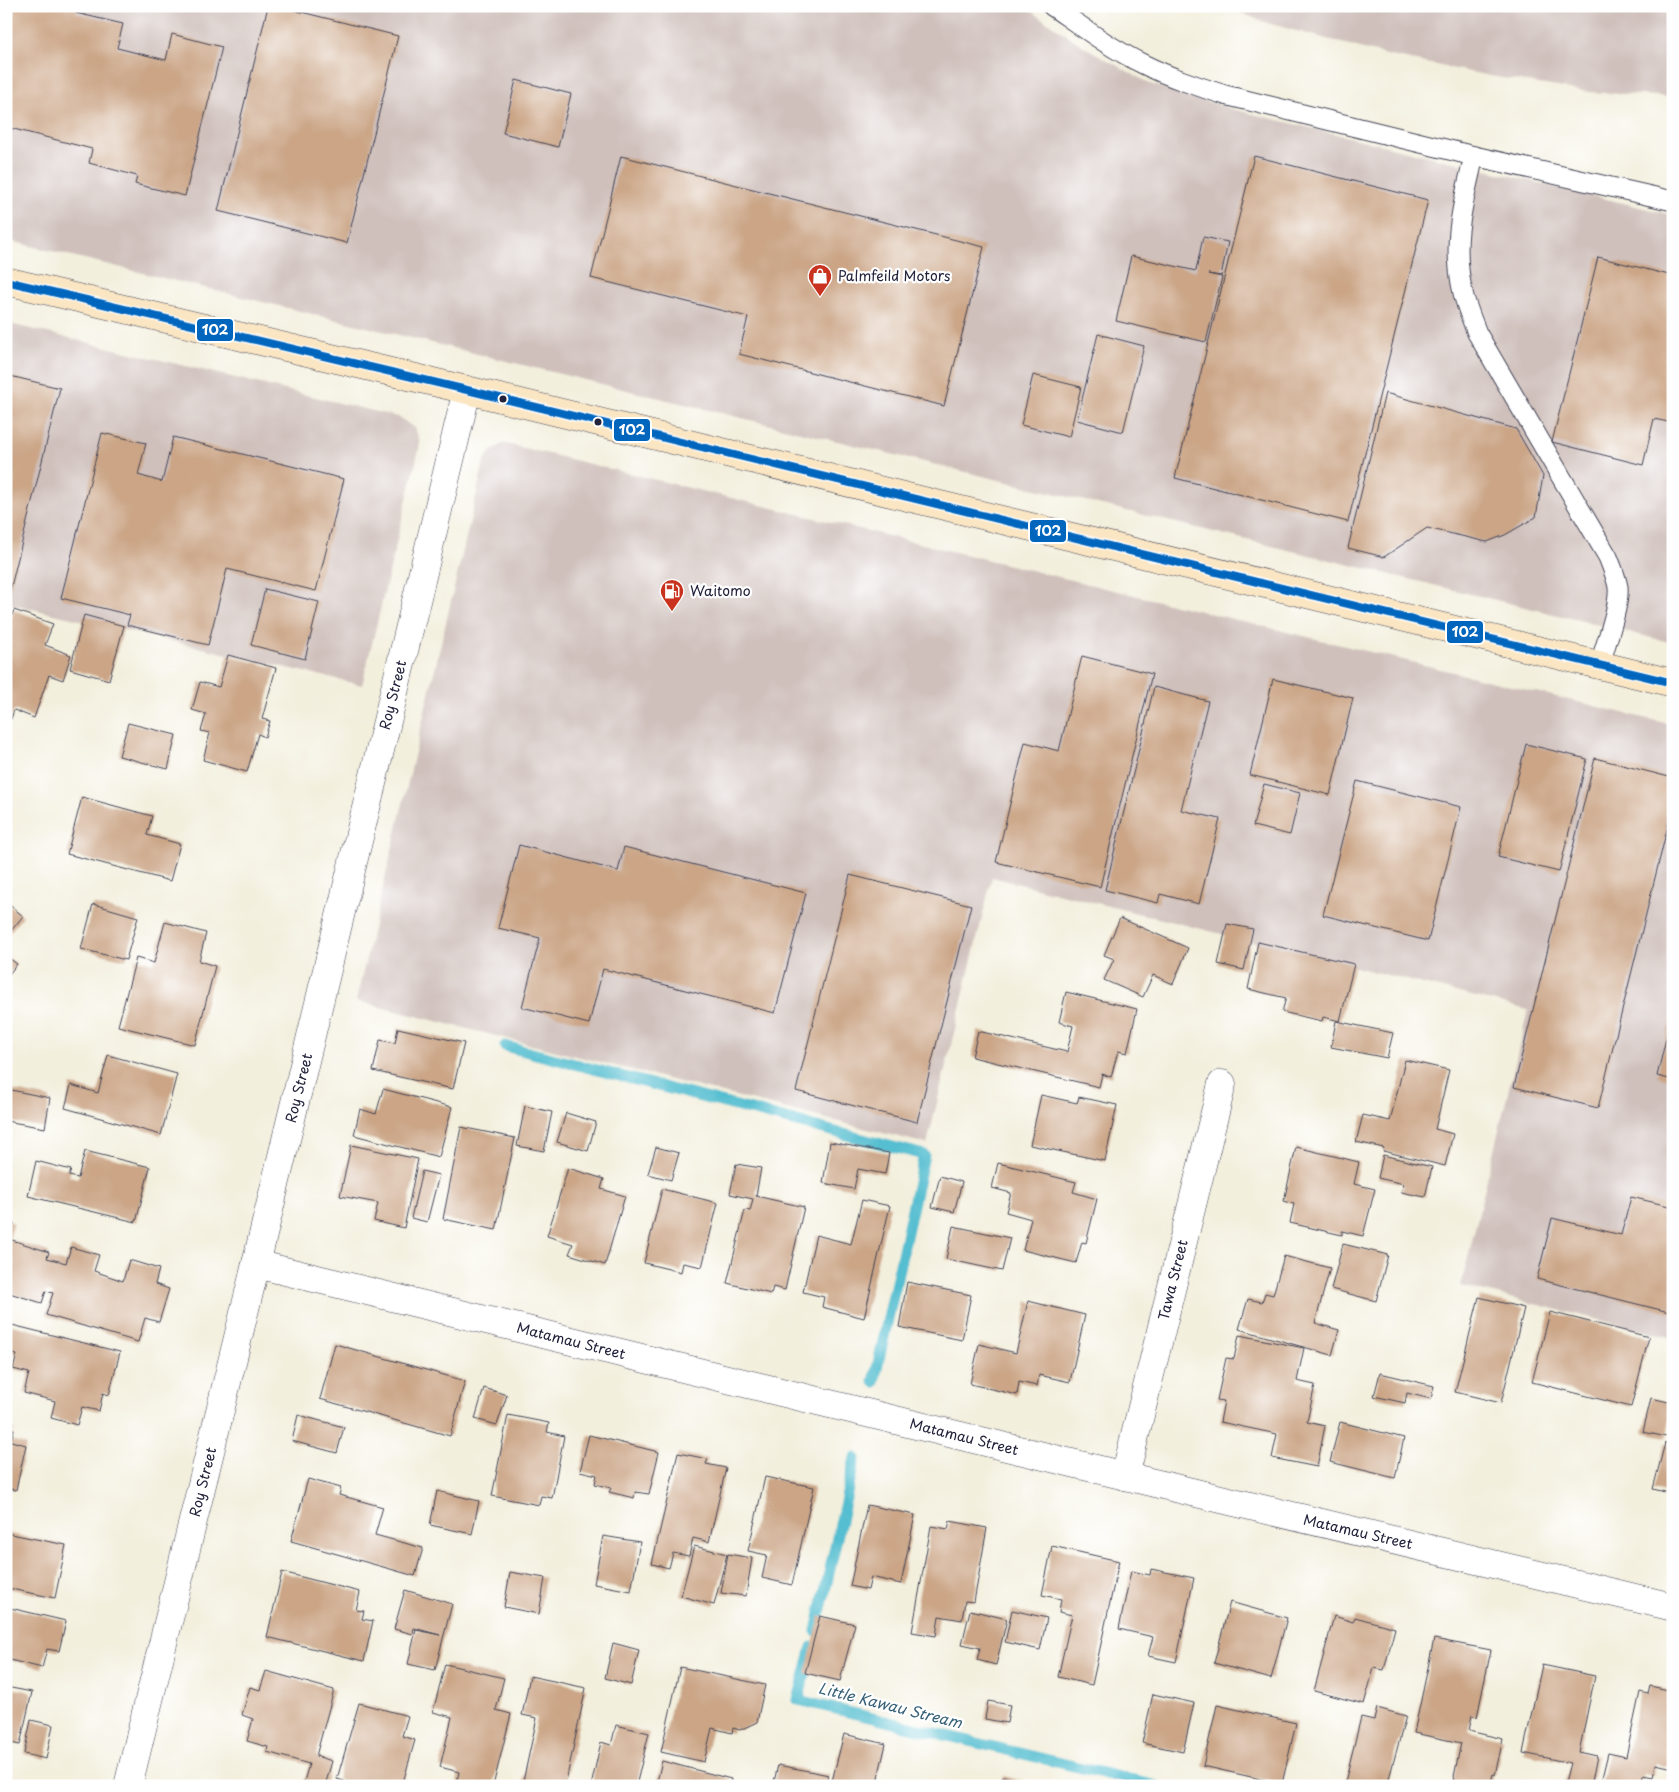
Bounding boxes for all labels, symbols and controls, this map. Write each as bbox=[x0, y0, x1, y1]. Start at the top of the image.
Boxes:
shop icon: Palmfeild Motors bbox=[807, 263, 833, 297]
place label: Palmfeild Motors bbox=[838, 265, 950, 286]
line badge: 102 bbox=[196, 318, 234, 342]
text: 102 bbox=[202, 319, 228, 340]
unlabelled marker bbox=[498, 394, 508, 404]
unlabelled marker bbox=[593, 417, 603, 427]
line badge: 102 bbox=[613, 418, 651, 442]
text: 102 bbox=[619, 419, 645, 440]
line badge: 102 bbox=[1029, 519, 1067, 543]
text: 102 bbox=[1035, 520, 1061, 541]
fuel station icon: Waitomo bbox=[659, 578, 685, 612]
place label: Waitomo bbox=[690, 580, 751, 601]
line badge: 102 bbox=[1446, 620, 1484, 644]
text: 102 bbox=[1452, 621, 1478, 642]
street label: Roy Street bbox=[374, 658, 411, 732]
street label: Roy Street bbox=[280, 1051, 317, 1125]
street label: Tawa Street bbox=[1152, 1237, 1193, 1322]
street label: Matamau Street bbox=[515, 1317, 628, 1364]
street label: Matamau Street bbox=[908, 1413, 1021, 1460]
street label: Roy Street bbox=[184, 1445, 221, 1519]
street label: Matamau Street bbox=[1301, 1509, 1415, 1554]
water label: Little Kawau Stream bbox=[816, 1676, 965, 1734]

